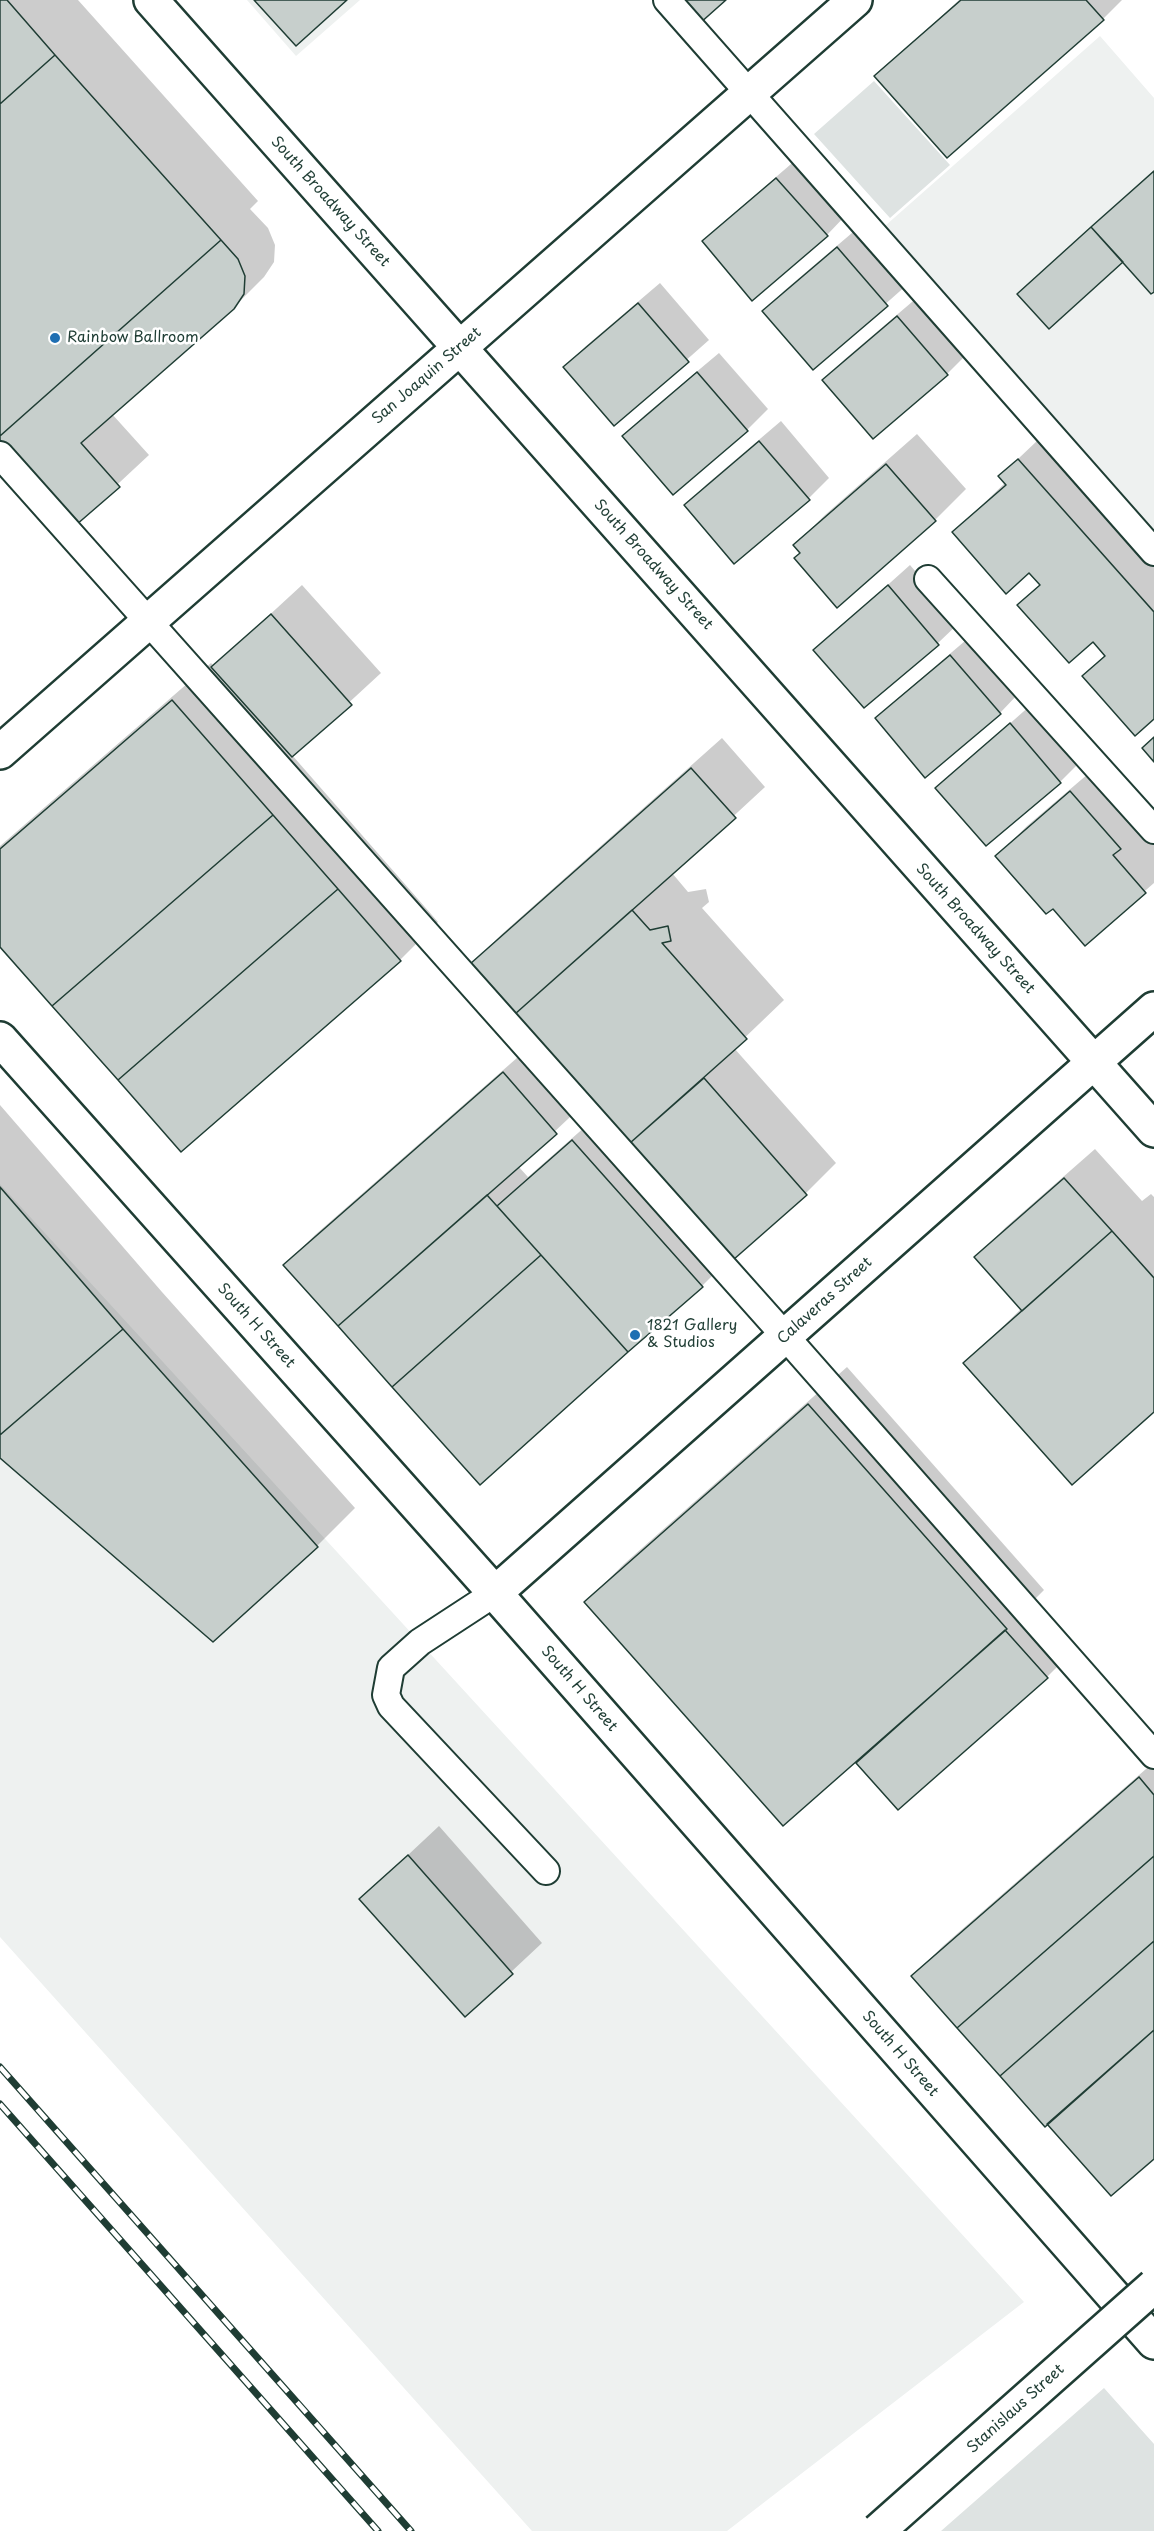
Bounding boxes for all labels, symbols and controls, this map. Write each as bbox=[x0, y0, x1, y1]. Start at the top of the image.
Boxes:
street label: South Broadway Street bbox=[267, 133, 393, 271]
street label: San Joaquin Street bbox=[369, 324, 485, 428]
place label: Rainbow Ballroom bbox=[67, 329, 199, 347]
marker: Rainbow Ballroom bbox=[48, 331, 62, 345]
street label: South Broadway Street bbox=[590, 496, 716, 634]
street label: South Broadway Street bbox=[912, 860, 1038, 998]
street label: Calaveras Street bbox=[774, 1254, 876, 1348]
street label: South H Street bbox=[213, 1280, 299, 1372]
place label: 1821 Gallery & Studios bbox=[647, 1317, 737, 1352]
marker: 1821 Gallery & Studios bbox=[628, 1328, 642, 1342]
street label: South H Street bbox=[537, 1643, 621, 1735]
street label: South H Street bbox=[858, 2008, 942, 2100]
street label: Stanislaus Street bbox=[964, 2361, 1068, 2457]

